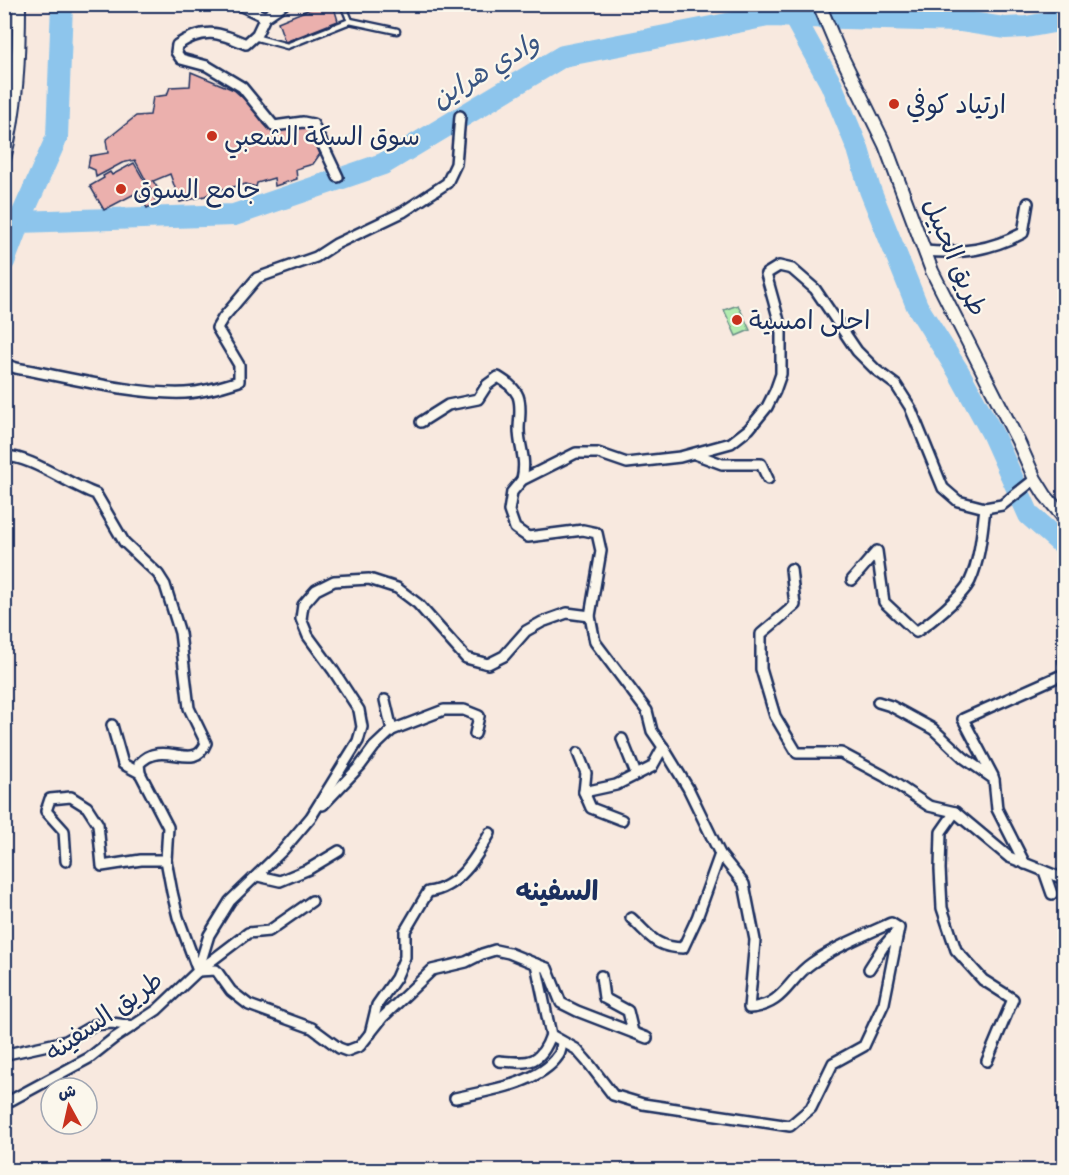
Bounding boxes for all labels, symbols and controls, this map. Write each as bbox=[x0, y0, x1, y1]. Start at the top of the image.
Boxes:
water label: وادي هراين bbox=[425, 24, 547, 117]
place label: ارتياد كوفي bbox=[906, 88, 1006, 123]
marker: ارتياد كوفي bbox=[887, 97, 901, 111]
place label: سوق السكة الشعبي bbox=[224, 120, 420, 159]
marker: سوق السكة الشعبي bbox=[205, 129, 219, 143]
place label: جامع السوق bbox=[133, 173, 261, 208]
marker: جامع السوق bbox=[114, 182, 128, 196]
street label: طريق الحبيل bbox=[915, 193, 995, 321]
place label: احلى امسية bbox=[749, 304, 870, 337]
marker: احلى امسية bbox=[730, 313, 744, 327]
district label: السفينه bbox=[516, 874, 598, 908]
street label: طريق السفينه bbox=[39, 963, 169, 1069]
north arrow bbox=[39, 1076, 99, 1136]
text: ش bbox=[57, 1081, 77, 1103]

